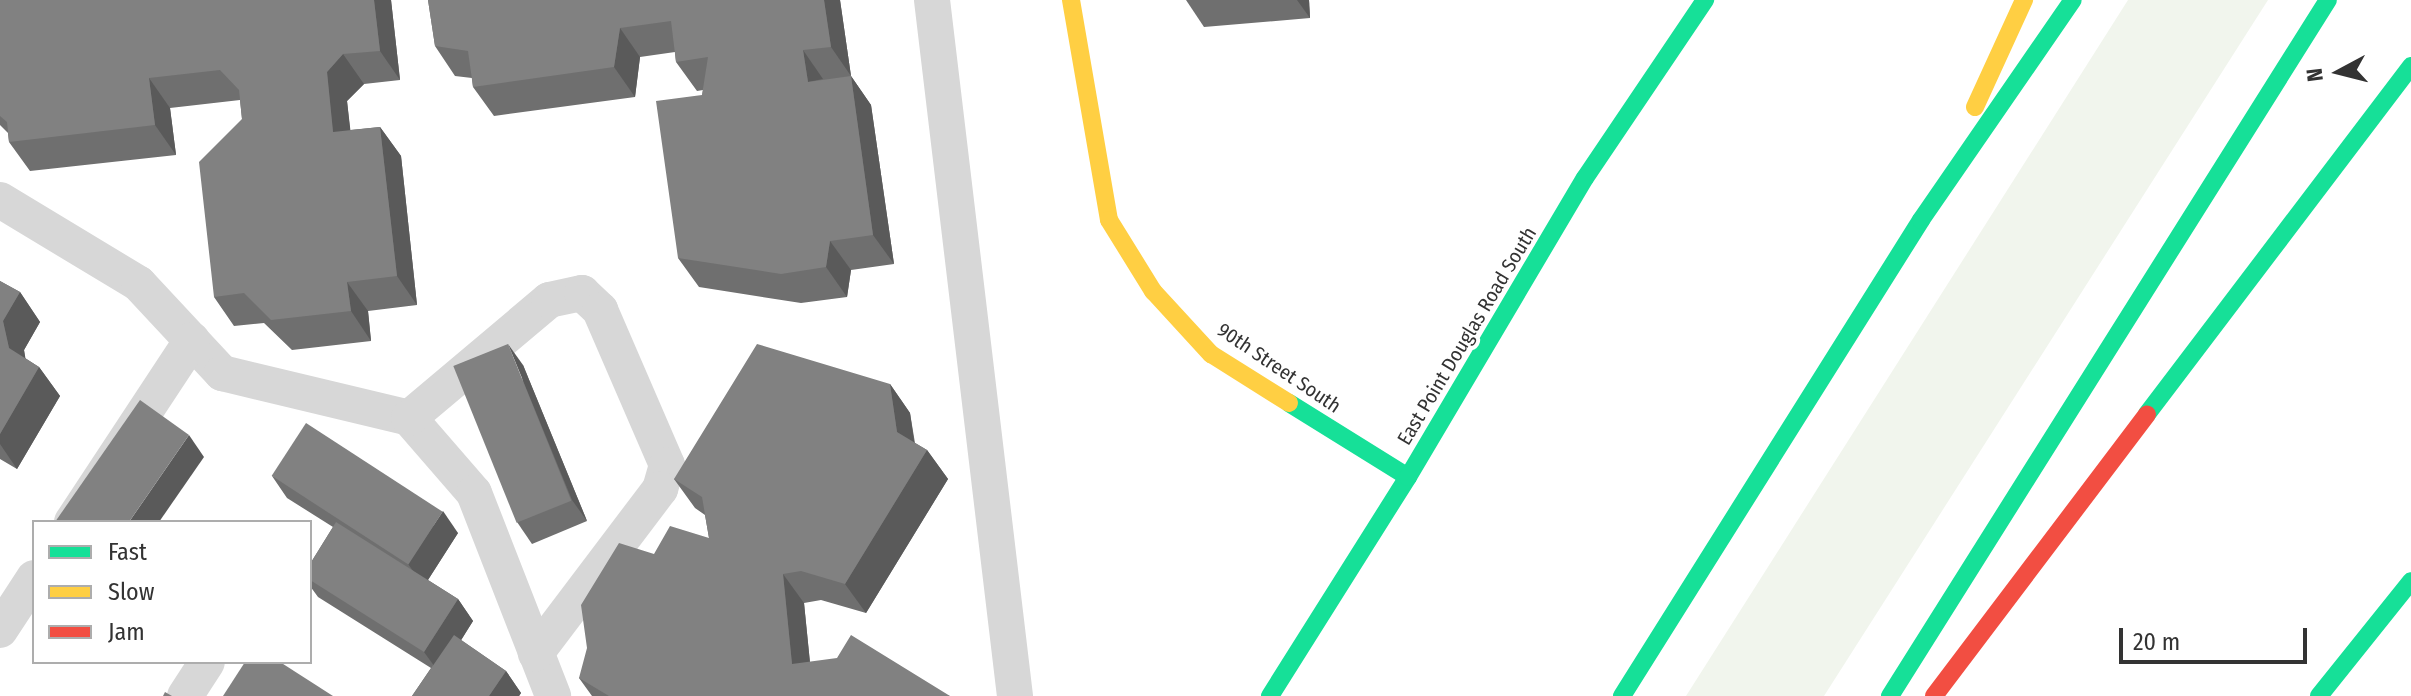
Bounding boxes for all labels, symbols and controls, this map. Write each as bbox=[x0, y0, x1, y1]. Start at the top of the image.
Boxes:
north arrow bbox=[2299, 32, 2379, 112]
text: N bbox=[2300, 67, 2329, 83]
street label: East Point Douglas Road South bbox=[1392, 223, 1542, 449]
street label: 90th Street South bbox=[1213, 318, 1345, 418]
legend bbox=[32, 520, 312, 664]
text: Fast bbox=[108, 538, 147, 566]
text: Slow bbox=[108, 578, 154, 606]
scale bar bbox=[2123, 612, 2311, 662]
text: Jam bbox=[108, 618, 145, 646]
text: 20 m bbox=[2133, 628, 2180, 656]

